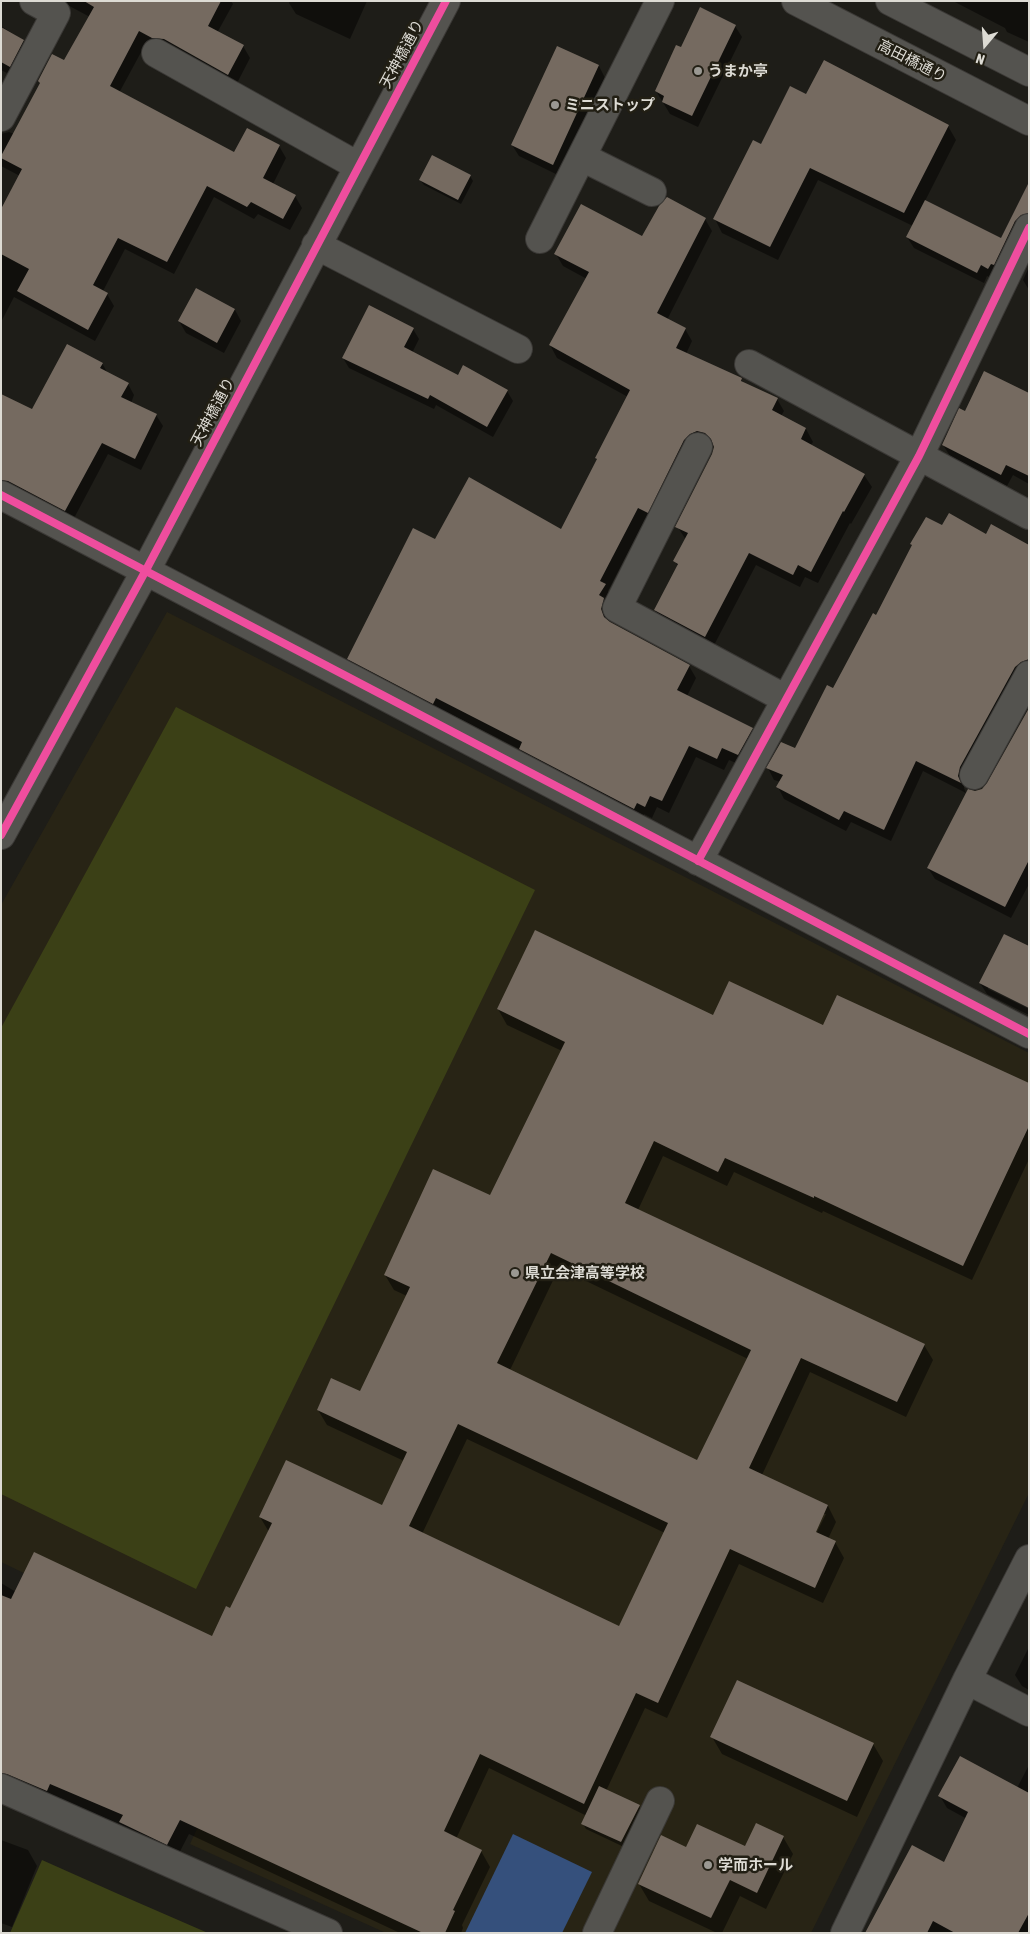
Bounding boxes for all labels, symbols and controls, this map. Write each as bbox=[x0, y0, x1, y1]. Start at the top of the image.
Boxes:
street label: 天神橋通り bbox=[376, 17, 428, 91]
north arrow bbox=[960, 20, 1010, 70]
street label: 高田橋通り bbox=[875, 36, 949, 86]
text: N bbox=[974, 50, 987, 68]
place label: うまか亭 bbox=[708, 62, 768, 80]
marker: うまか亭 bbox=[692, 65, 704, 77]
place label: ミニストップ bbox=[565, 96, 655, 114]
marker: ミニストップ bbox=[549, 99, 561, 111]
street label: 天神橋通り bbox=[187, 375, 239, 449]
place label: 県立会津高等学校 bbox=[525, 1264, 645, 1282]
marker: 県立会津高等学校 bbox=[509, 1267, 521, 1279]
place label: 学而ホール bbox=[718, 1856, 793, 1874]
marker: 学而ホール bbox=[702, 1859, 714, 1871]

